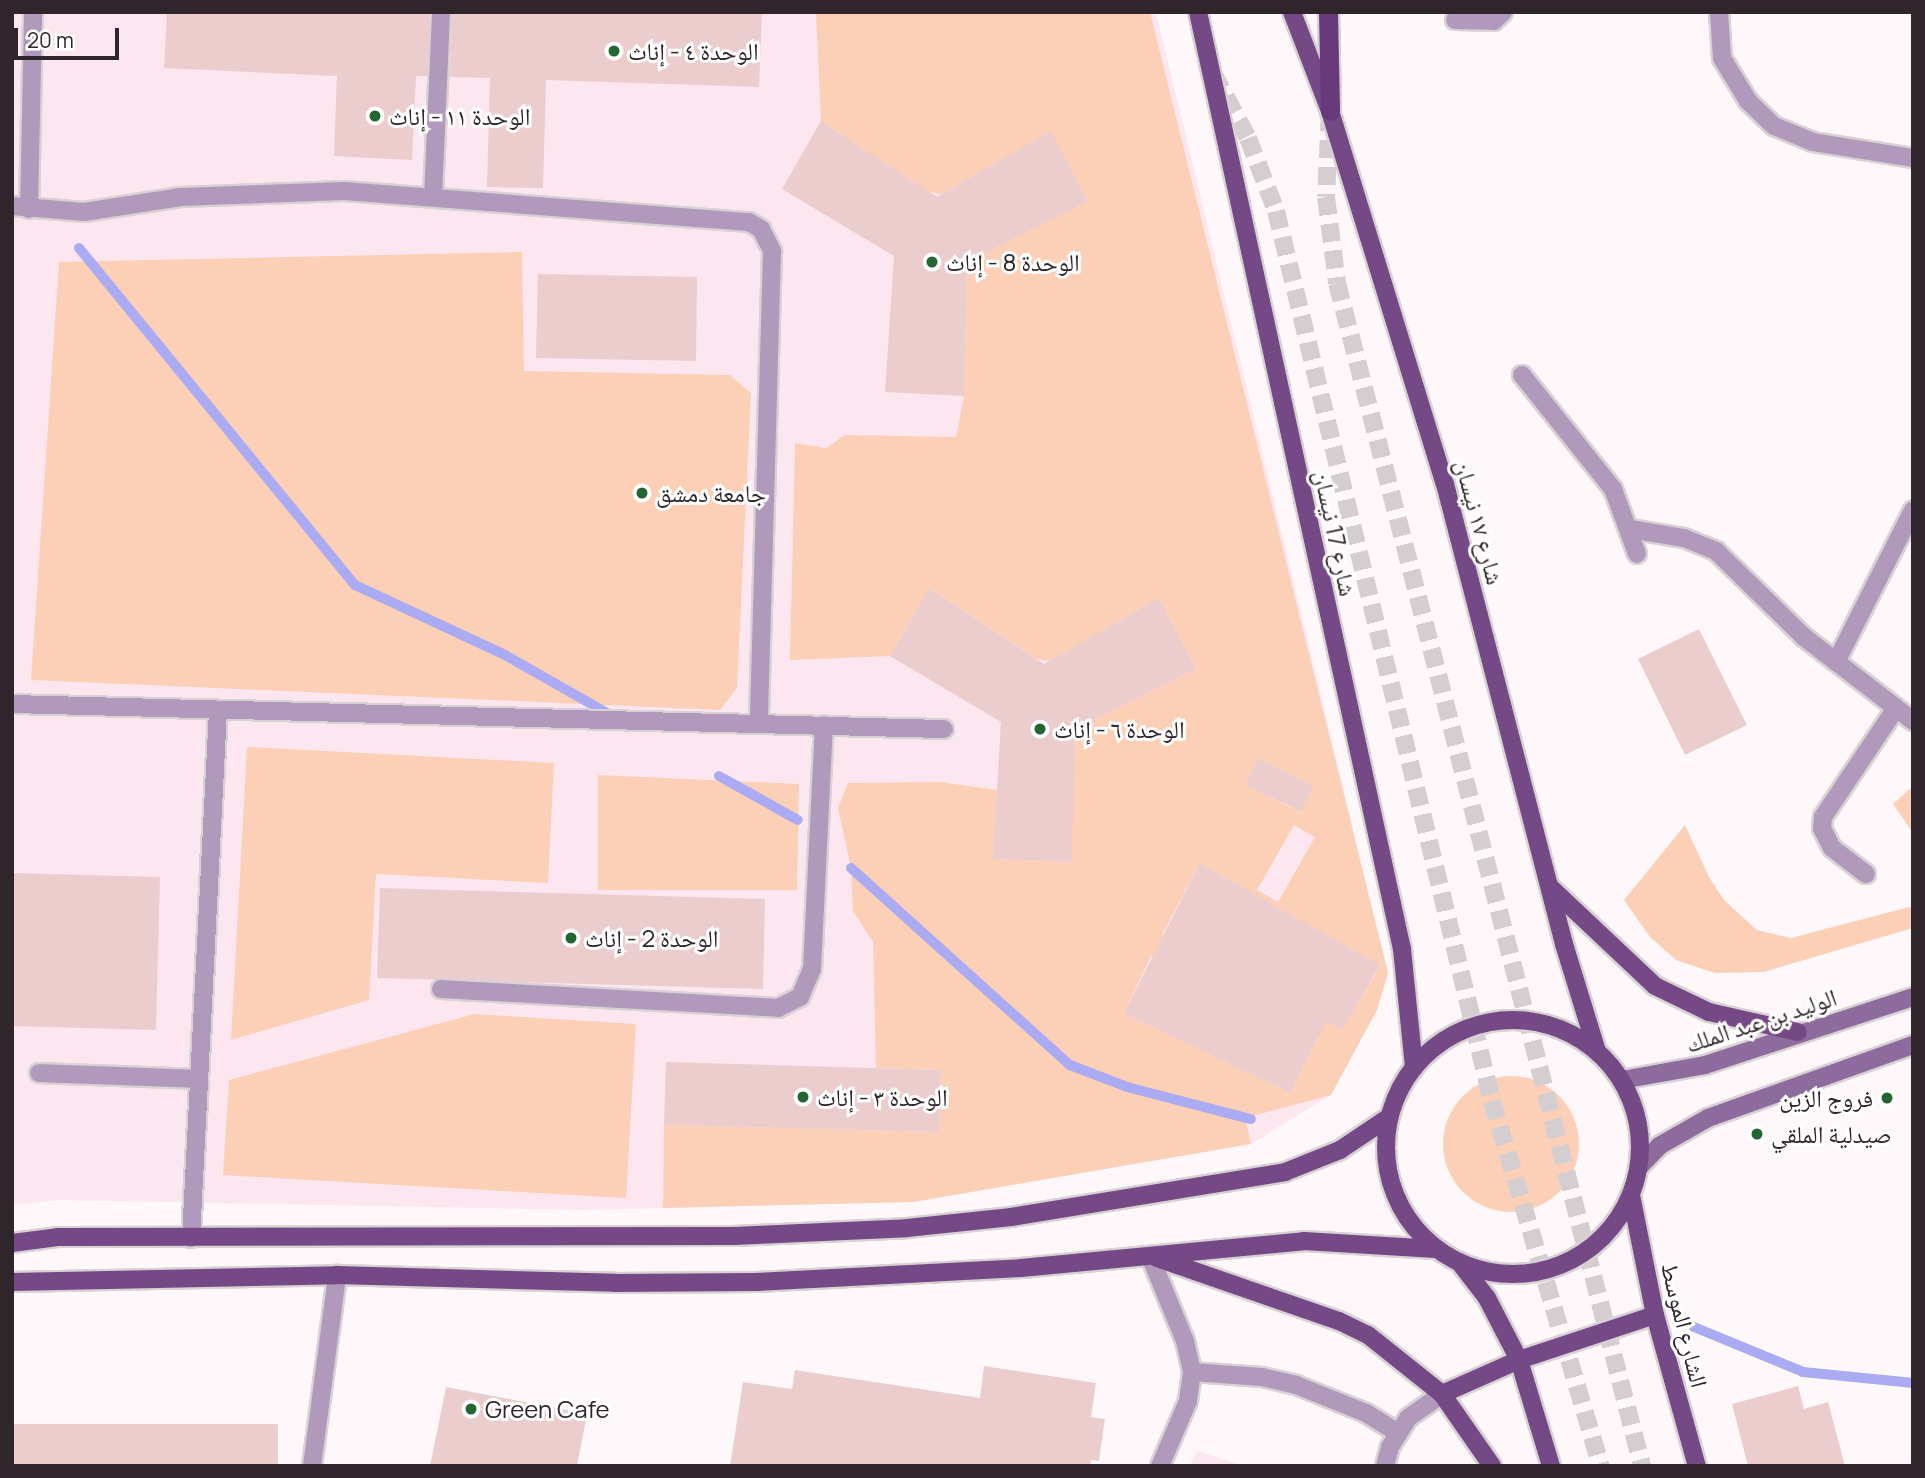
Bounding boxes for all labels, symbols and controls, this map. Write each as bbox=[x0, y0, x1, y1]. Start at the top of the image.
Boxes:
scale bar bbox=[18, 14, 122, 58]
text: 20 m bbox=[27, 26, 74, 54]
place label: الوحدة ٤ - إناث bbox=[628, 37, 759, 65]
marker: الوحدة ٤ - إناث bbox=[606, 43, 622, 59]
place label: الوحدة ١١ - إناث bbox=[389, 102, 530, 130]
marker: الوحدة ١١ - إناث bbox=[367, 108, 383, 124]
place label: الوحدة 8 - إناث bbox=[946, 248, 1080, 276]
marker: الوحدة 8 - إناث bbox=[924, 254, 940, 270]
street label: شارع ١٧ نيسان bbox=[1450, 456, 1510, 588]
street label: شارع 17 نيسان bbox=[1309, 467, 1363, 599]
place label: جامعة دمشق bbox=[656, 479, 766, 507]
marker: جامعة دمشق bbox=[634, 485, 650, 501]
place label: الوحدة ٦ - إناث bbox=[1054, 715, 1185, 743]
marker: الوحدة ٦ - إناث bbox=[1032, 721, 1048, 737]
place label: الوحدة 2 - إناث bbox=[585, 924, 719, 952]
marker: الوحدة 2 - إناث bbox=[563, 930, 579, 946]
street label: الوليد بن عبد الملك bbox=[1682, 982, 1840, 1058]
place label: الوحدة ٣ - إناث bbox=[817, 1083, 948, 1111]
place label: فروج الزين bbox=[1779, 1084, 1873, 1112]
marker: الوحدة ٣ - إناث bbox=[795, 1089, 811, 1105]
marker: فروج الزين bbox=[1879, 1090, 1895, 1106]
place label: صيدلية الملقي bbox=[1771, 1120, 1892, 1148]
marker: صيدلية الملقي bbox=[1749, 1126, 1765, 1142]
street label: الشارع الموسط bbox=[1656, 1260, 1714, 1390]
place label: Green Cafe bbox=[485, 1395, 610, 1423]
marker: Green Cafe bbox=[463, 1401, 479, 1417]

